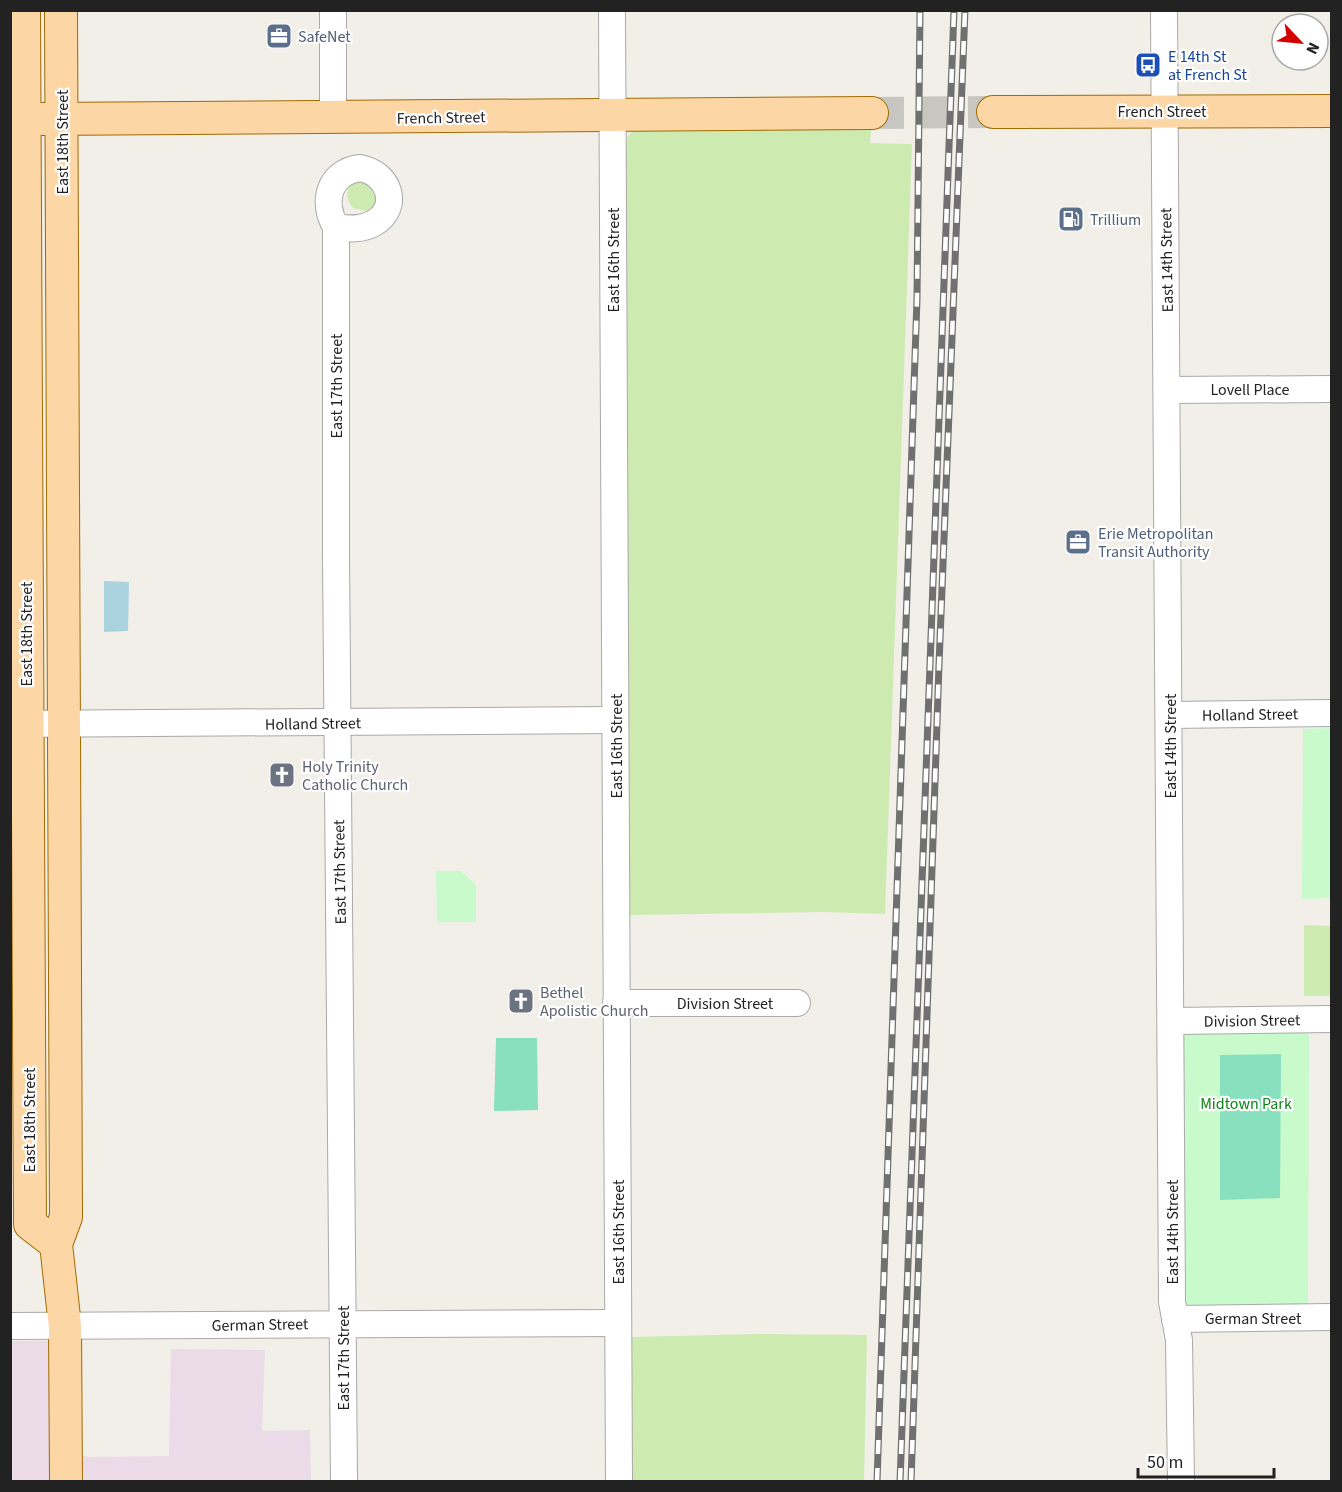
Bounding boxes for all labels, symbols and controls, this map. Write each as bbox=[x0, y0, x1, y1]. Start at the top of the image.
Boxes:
north arrow bbox=[1270, 12, 1330, 72]
office icon: SafeNet bbox=[264, 21, 294, 51]
place label: SafeNet bbox=[298, 26, 351, 48]
text: N bbox=[1300, 39, 1325, 58]
place label: E 14th St at French St bbox=[1168, 46, 1247, 86]
bus stop icon: E 14th St at French St bbox=[1133, 50, 1163, 80]
street label: East 18th Street bbox=[52, 89, 74, 194]
street label: French Street bbox=[1118, 101, 1207, 123]
street label: French Street bbox=[396, 106, 486, 130]
fuel station icon: Trillium bbox=[1056, 204, 1086, 234]
street label: East 16th Street bbox=[603, 207, 625, 312]
street label: East 14th Street bbox=[1155, 207, 1179, 313]
place label: Trillium bbox=[1090, 209, 1141, 231]
street label: East 17th Street bbox=[326, 333, 348, 438]
street label: Lovell Place bbox=[1210, 379, 1290, 401]
place label: Erie Metropolitan Transit Authority bbox=[1098, 523, 1213, 563]
office icon: Erie Metropolitan Transit Authority bbox=[1063, 527, 1093, 557]
street label: East 18th Street bbox=[16, 581, 38, 686]
street label: East 16th Street bbox=[606, 693, 628, 798]
street label: East 14th Street bbox=[1160, 693, 1182, 798]
street label: Holland Street bbox=[1202, 703, 1299, 727]
street label: Holland Street bbox=[265, 712, 362, 736]
place label: Holy Trinity Catholic Church bbox=[302, 756, 408, 796]
church icon: Holy Trinity Catholic Church bbox=[267, 760, 297, 790]
street label: East 17th Street bbox=[328, 819, 352, 925]
place label: Bethel Apolistic Church bbox=[540, 982, 648, 1022]
church icon: Bethel Apolistic Church bbox=[506, 986, 536, 1016]
street label: Division Street bbox=[677, 993, 774, 1015]
street label: Division Street bbox=[1204, 1009, 1301, 1033]
street label: East 18th Street bbox=[19, 1067, 41, 1172]
park label: Midtown Park bbox=[1200, 1093, 1292, 1115]
street label: East 16th Street bbox=[608, 1179, 630, 1284]
street label: East 14th Street bbox=[1162, 1179, 1184, 1284]
street label: East 17th Street bbox=[333, 1305, 355, 1410]
street label: German Street bbox=[1205, 1308, 1302, 1330]
street label: German Street bbox=[211, 1313, 309, 1337]
scale bar bbox=[1138, 1441, 1274, 1479]
text: 50 m bbox=[1147, 1450, 1183, 1475]

